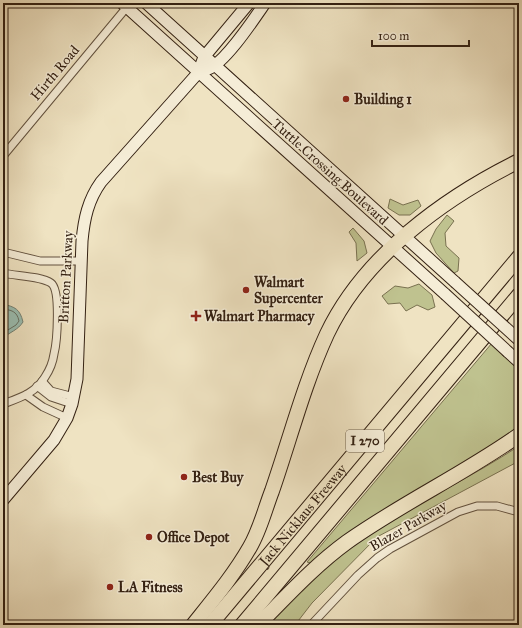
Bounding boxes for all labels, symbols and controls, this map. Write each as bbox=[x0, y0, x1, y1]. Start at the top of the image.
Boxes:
scale bar bbox=[372, 22, 469, 48]
text: 100 m bbox=[378, 29, 409, 43]
street label: Hirth Road bbox=[27, 42, 83, 104]
place label: Building 1 bbox=[354, 91, 412, 109]
marker: Building 1 bbox=[341, 94, 351, 104]
street label: Tuttle Crossing Boulevard bbox=[268, 115, 392, 229]
street label: Britton Parkway bbox=[55, 230, 77, 324]
place label: Walmart Supercenter bbox=[254, 274, 324, 308]
marker: Walmart Supercenter bbox=[241, 285, 251, 295]
place label: Walmart Pharmacy bbox=[204, 308, 316, 326]
marker: Walmart Pharmacy bbox=[191, 311, 201, 321]
road number: I 270 bbox=[346, 430, 384, 452]
street label: Jack Nicklaus Freeway bbox=[254, 460, 350, 571]
place label: Best Buy bbox=[192, 469, 245, 487]
marker: Best Buy bbox=[179, 472, 189, 482]
street label: Blazer Parkway bbox=[366, 497, 450, 555]
place label: Office Depot bbox=[157, 529, 230, 547]
marker: Office Depot bbox=[144, 532, 154, 542]
place label: LA Fitness bbox=[118, 579, 183, 596]
marker: LA Fitness bbox=[105, 582, 115, 592]

